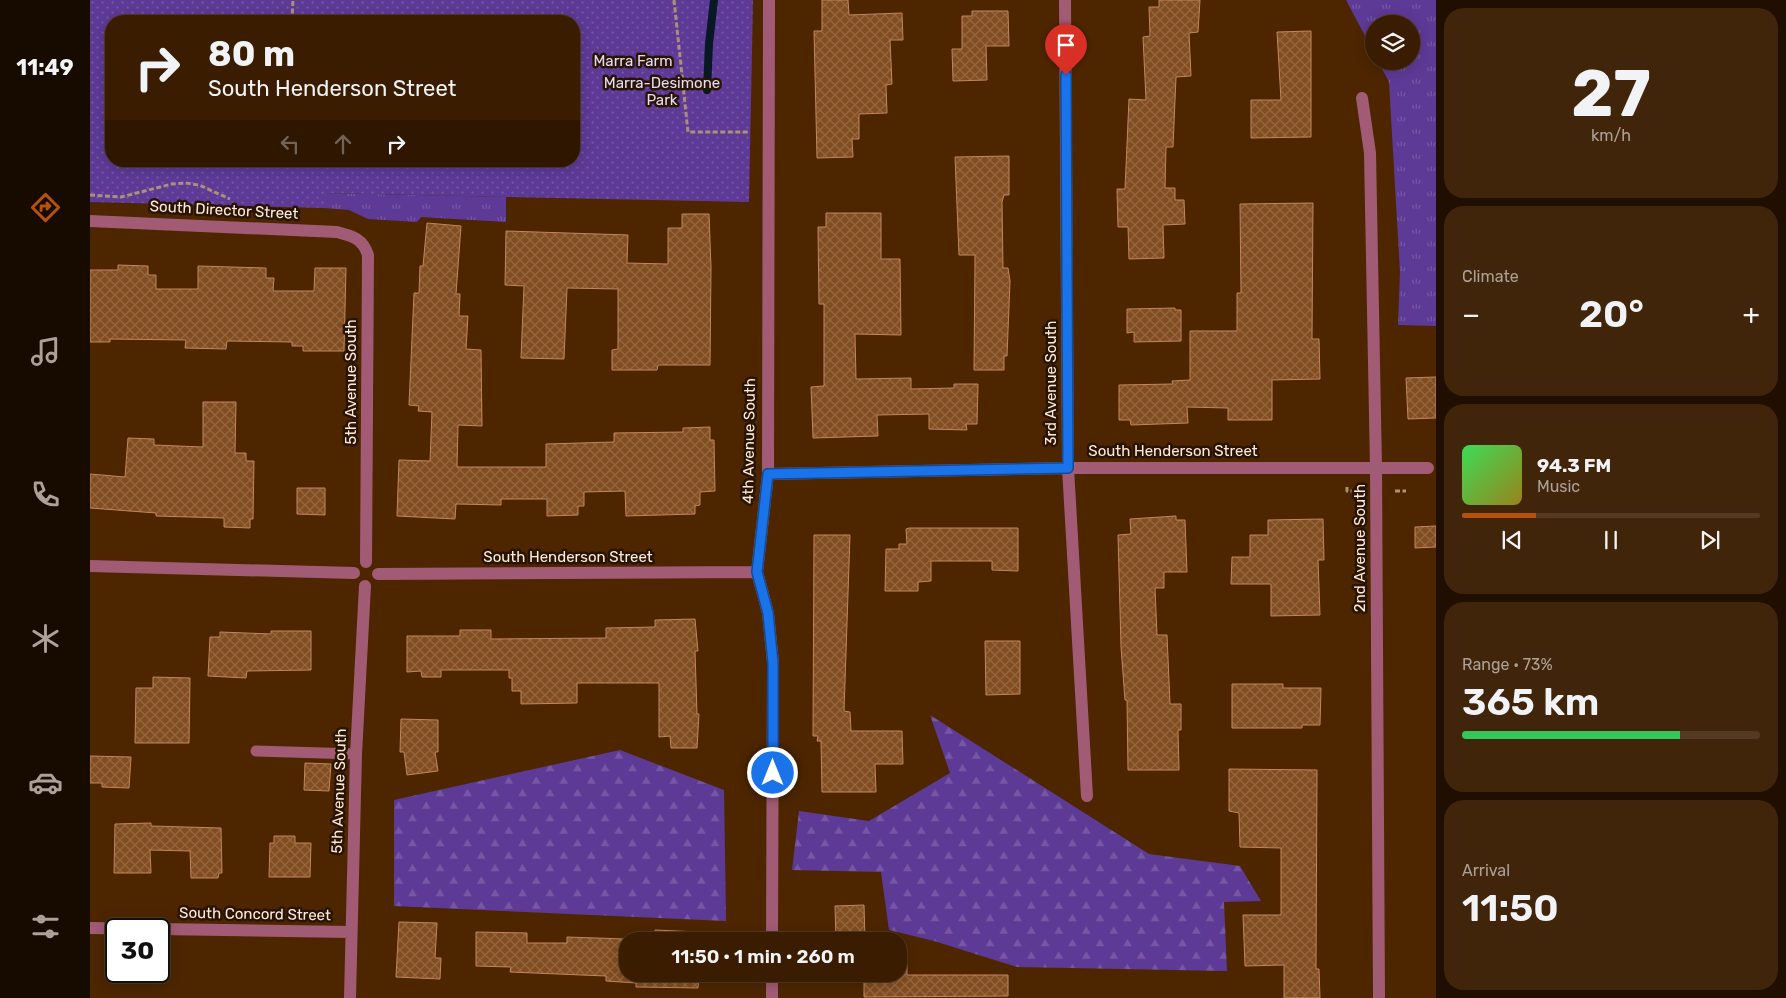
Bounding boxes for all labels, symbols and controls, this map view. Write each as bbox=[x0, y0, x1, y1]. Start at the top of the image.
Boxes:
map controls bbox=[1365, 15, 1420, 70]
button: layers bbox=[1365, 15, 1420, 70]
pin bbox=[1045, 24, 1087, 75]
icon: arrive bbox=[1052, 31, 1080, 59]
text: 80 m bbox=[208, 33, 295, 75]
icon: right bbox=[125, 35, 190, 100]
park label: Marra Farm bbox=[593, 52, 673, 70]
text: 11:49 bbox=[16, 54, 74, 81]
text: 27 bbox=[1571, 55, 1651, 132]
park label: Marra-Desimone Park bbox=[604, 74, 720, 109]
text: South Henderson Street bbox=[208, 75, 456, 102]
text: km/h bbox=[1591, 126, 1631, 145]
icon: left bbox=[276, 130, 304, 158]
icon: ahead bbox=[329, 130, 357, 158]
icon: right bbox=[382, 130, 410, 158]
icon: directions bbox=[28, 190, 63, 225]
street label: South Director Street bbox=[149, 197, 299, 223]
text: Climate bbox=[1462, 267, 1519, 286]
text: 20° bbox=[1579, 291, 1644, 337]
text: − bbox=[1462, 298, 1480, 331]
text: + bbox=[1743, 298, 1760, 331]
street label: 5th Avenue South bbox=[342, 319, 360, 445]
street label: 3rd Avenue South bbox=[1042, 321, 1060, 445]
icon: music bbox=[28, 334, 63, 369]
street label: 4th Avenue South bbox=[739, 378, 759, 504]
street label: South Henderson Street bbox=[1088, 442, 1258, 460]
text: 94.3 FM bbox=[1537, 454, 1611, 477]
icon: phone bbox=[28, 477, 63, 512]
text: Music bbox=[1537, 477, 1580, 496]
street label: 2nd Avenue South bbox=[1351, 484, 1369, 612]
icon: previous bbox=[1498, 526, 1526, 554]
icon: pause bbox=[1597, 526, 1625, 554]
icon: next bbox=[1696, 526, 1724, 554]
street label: South Henderson Street bbox=[483, 548, 653, 566]
icon: climate bbox=[28, 621, 63, 656]
text: Range · 73% bbox=[1462, 655, 1553, 674]
text: 365 km bbox=[1462, 679, 1599, 725]
street label: 5th Avenue South bbox=[328, 728, 350, 854]
position arrow bbox=[746, 746, 798, 798]
icon: car bbox=[28, 765, 63, 800]
text: Arrival bbox=[1462, 861, 1510, 880]
text: 11:50 bbox=[1462, 885, 1559, 931]
street label: South Concord Street bbox=[179, 904, 331, 924]
icon: filters bbox=[28, 909, 63, 944]
speed limit sign: 30 bbox=[105, 918, 170, 983]
text: 11:50 · 1 min · 260 m bbox=[671, 945, 855, 968]

